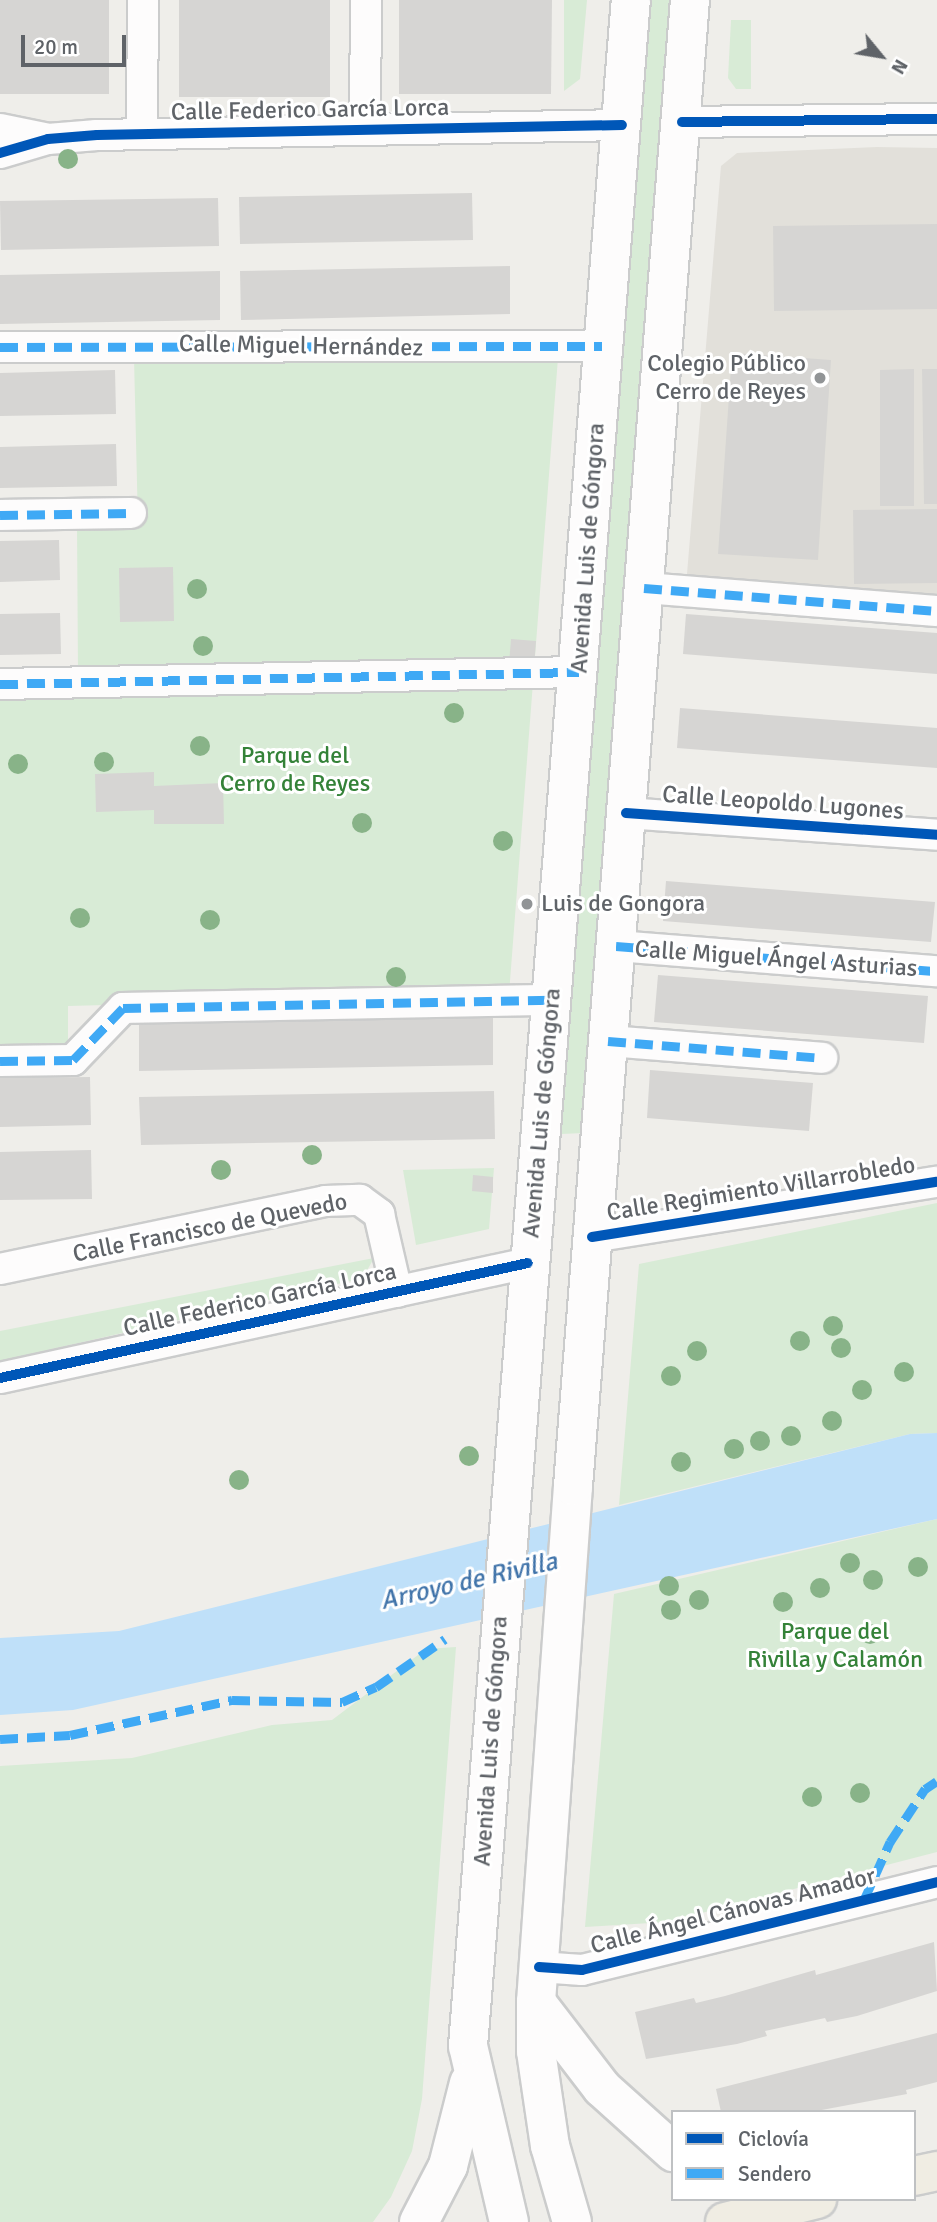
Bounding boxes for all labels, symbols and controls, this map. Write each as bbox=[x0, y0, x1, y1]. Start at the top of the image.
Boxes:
scale bar bbox=[24, 21, 130, 65]
north arrow bbox=[846, 21, 916, 91]
text: 20 m bbox=[34, 34, 78, 60]
text: N bbox=[885, 55, 913, 78]
street label: Calle Federico García Lorca bbox=[171, 93, 449, 127]
street label: Calle Miguel Hernández bbox=[179, 329, 423, 363]
place label: Colegio Público Cerro de Reyes bbox=[647, 350, 806, 406]
marker: Colegio Público Cerro de Reyes bbox=[812, 370, 828, 386]
street label: Avenida Luis de Góngora bbox=[565, 422, 611, 674]
park label: Parque del Cerro de Reyes bbox=[220, 742, 370, 798]
street label: Calle Leopoldo Lugones bbox=[661, 780, 905, 826]
place label: Luis de Gongora bbox=[541, 890, 705, 918]
marker: Luis de Gongora bbox=[519, 896, 535, 912]
street label: Calle Miguel Ángel Asturias bbox=[634, 935, 918, 983]
street label: Avenida Luis de Góngora bbox=[517, 987, 567, 1239]
street label: Calle Regimiento Villarrobledo bbox=[605, 1150, 917, 1228]
street label: Calle Francisco de Quevedo bbox=[70, 1187, 350, 1269]
street label: Calle Federico García Lorca bbox=[121, 1257, 399, 1343]
water label: Arroyo de Rivilla bbox=[378, 1547, 560, 1617]
street label: Avenida Luis de Góngora bbox=[468, 1615, 514, 1867]
park label: Parque del Rivilla y Calamón bbox=[747, 1618, 923, 1674]
street label: Calle Ángel Cánovas Amador bbox=[587, 1862, 879, 1960]
legend bbox=[671, 2110, 916, 2201]
text: Ciclovía bbox=[738, 2126, 809, 2152]
text: Sendero bbox=[738, 2161, 812, 2187]

